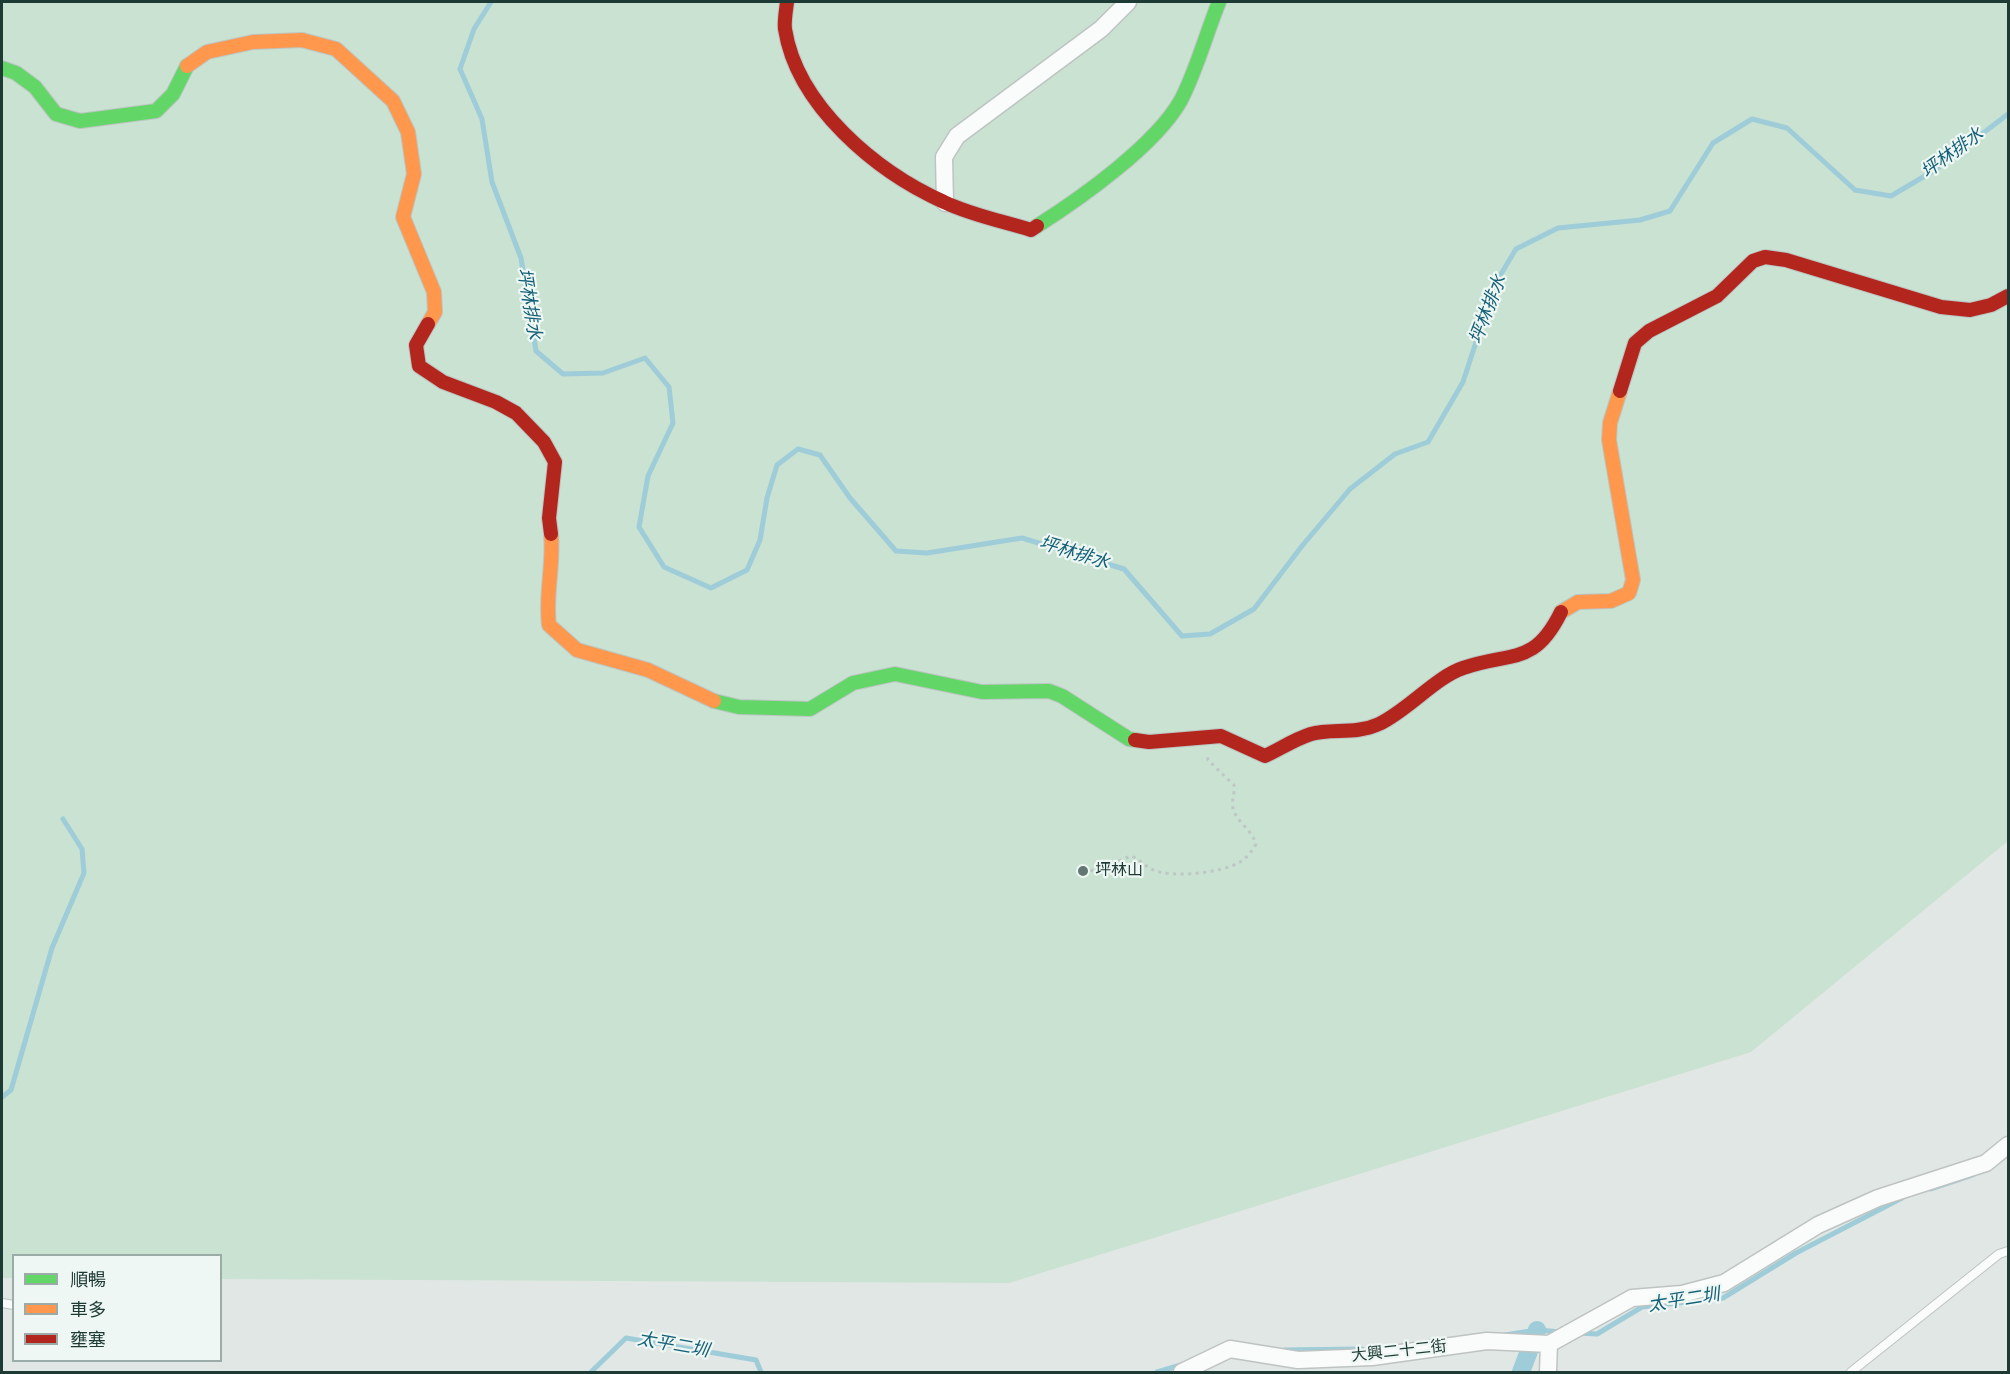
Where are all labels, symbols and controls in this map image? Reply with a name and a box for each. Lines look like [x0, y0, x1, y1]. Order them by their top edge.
water label: 坪林排水 [1918, 124, 1988, 184]
water label: 坪林排水 [512, 267, 544, 341]
water label: 坪林排水 [1466, 273, 1512, 347]
water label: 坪林排水 [1036, 533, 1112, 575]
place label: 坪林山 [1095, 861, 1143, 881]
marker: 坪林山 [1076, 864, 1090, 878]
legend [12, 1254, 222, 1362]
text: 順暢 [70, 1267, 106, 1293]
water label: 太平二圳 [1647, 1285, 1721, 1317]
text: 車多 [70, 1297, 106, 1323]
text: 壅塞 [70, 1327, 106, 1353]
water label: 太平二圳 [636, 1329, 710, 1363]
street label: 大興二十二街 [1350, 1337, 1448, 1367]

